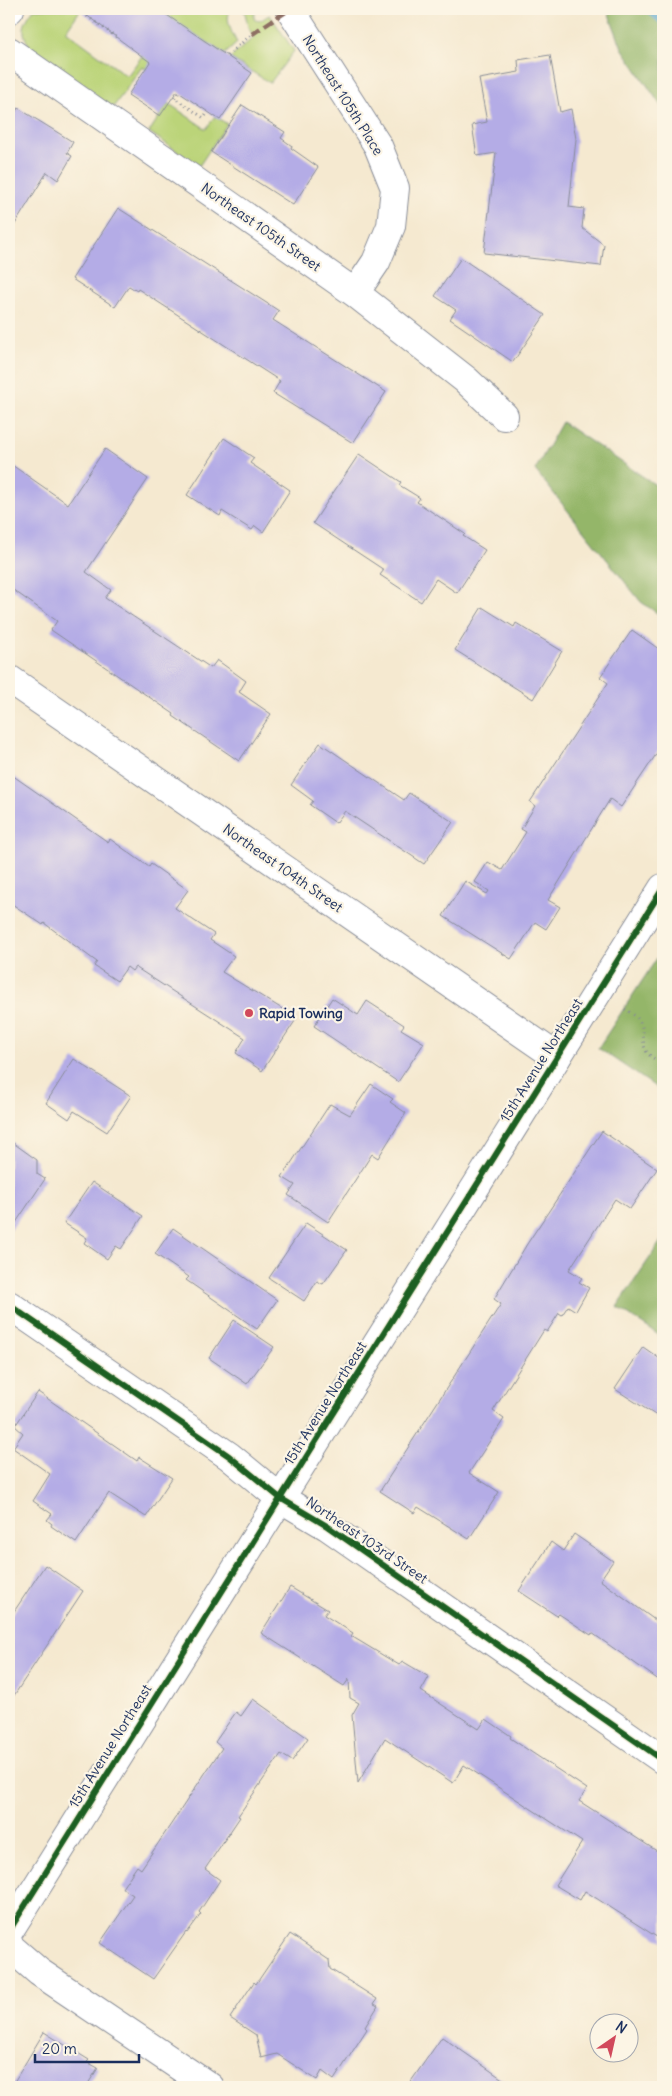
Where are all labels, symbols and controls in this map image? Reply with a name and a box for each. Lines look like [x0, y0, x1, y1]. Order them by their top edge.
street label: Northeast 105th Place [299, 31, 387, 159]
street label: Northeast 105th Street [198, 179, 325, 275]
street label: Northeast 104th Street [220, 820, 347, 916]
street label: 15th Avenue Northeast [496, 995, 587, 1125]
place label: Rapid Towing [259, 1004, 343, 1022]
marker: Rapid Towing [243, 1007, 255, 1019]
street label: 15th Avenue Northeast [280, 1338, 371, 1468]
street label: Northeast 103rd Street [303, 1493, 432, 1588]
street label: 15th Avenue Northeast [65, 1681, 156, 1811]
north arrow [590, 2014, 640, 2064]
text: N [612, 2017, 630, 2037]
scale bar [35, 2031, 139, 2063]
text: 20 m [42, 2039, 77, 2058]

